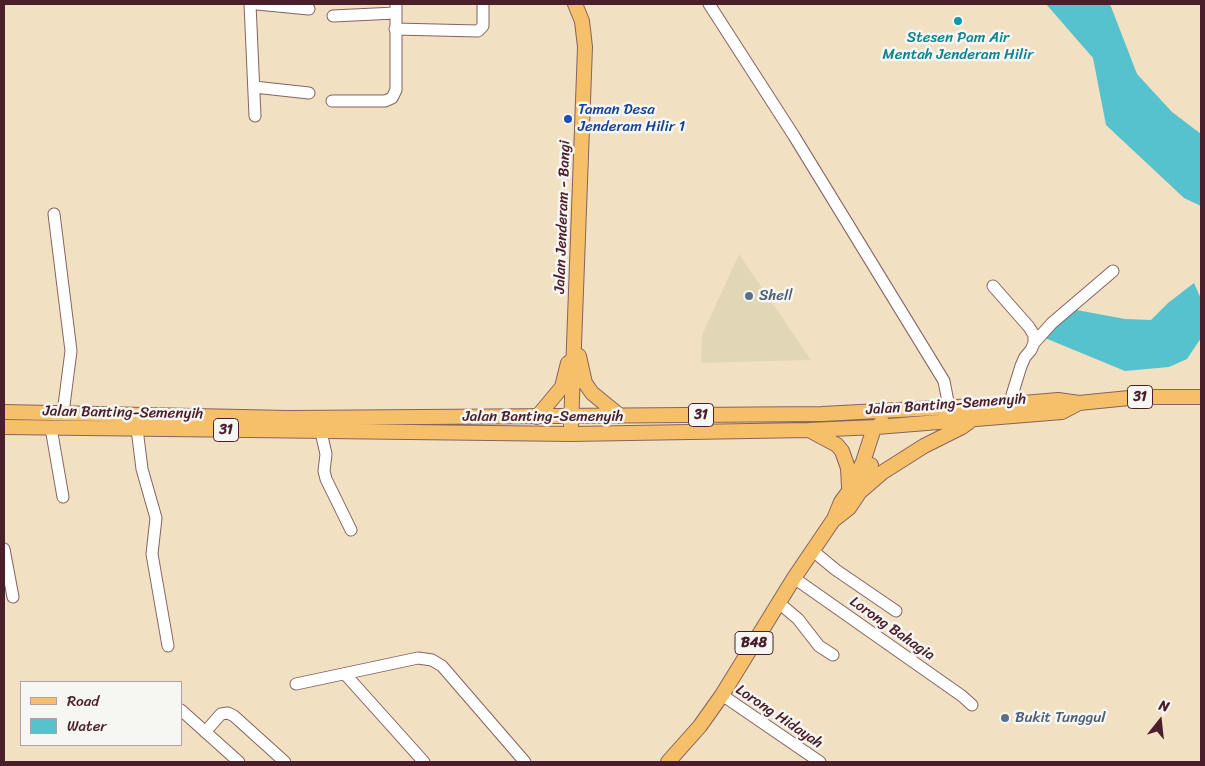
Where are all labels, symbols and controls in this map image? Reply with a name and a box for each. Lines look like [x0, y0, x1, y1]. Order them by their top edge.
marker: Stesen Pam Air Mentah Jenderam Hilir [952, 15, 964, 27]
place label: Stesen Pam Air Mentah Jenderam Hilir [883, 29, 1033, 64]
place label: Taman Desa Jenderam Hilir 1 [578, 101, 685, 136]
marker: Taman Desa Jenderam Hilir 1 [562, 113, 574, 125]
street label: Jalan Jenderam - Bangi [551, 140, 575, 294]
place label: Shell [759, 287, 793, 305]
marker: Shell [743, 290, 755, 302]
road number: 31 [1128, 386, 1152, 408]
street label: Jalan Banting-Semenyih [865, 390, 1027, 420]
street label: Jalan Banting-Semenyih [43, 403, 203, 423]
road number: 31 [688, 404, 714, 426]
street label: Jalan Banting-Semenyih [463, 408, 623, 426]
road number: 31 [214, 418, 238, 442]
street label: Lorong Bahagia [846, 593, 938, 665]
road number: B48 [735, 632, 773, 654]
legend [20, 681, 182, 746]
street label: Lorong Hidayah [732, 681, 826, 753]
text: Road [67, 688, 99, 714]
text: N [1156, 693, 1172, 719]
north arrow [1135, 696, 1185, 746]
place label: Bukit Tunggul [1015, 709, 1106, 727]
marker: Bukit Tunggul [999, 712, 1011, 724]
text: Water [67, 713, 107, 739]

